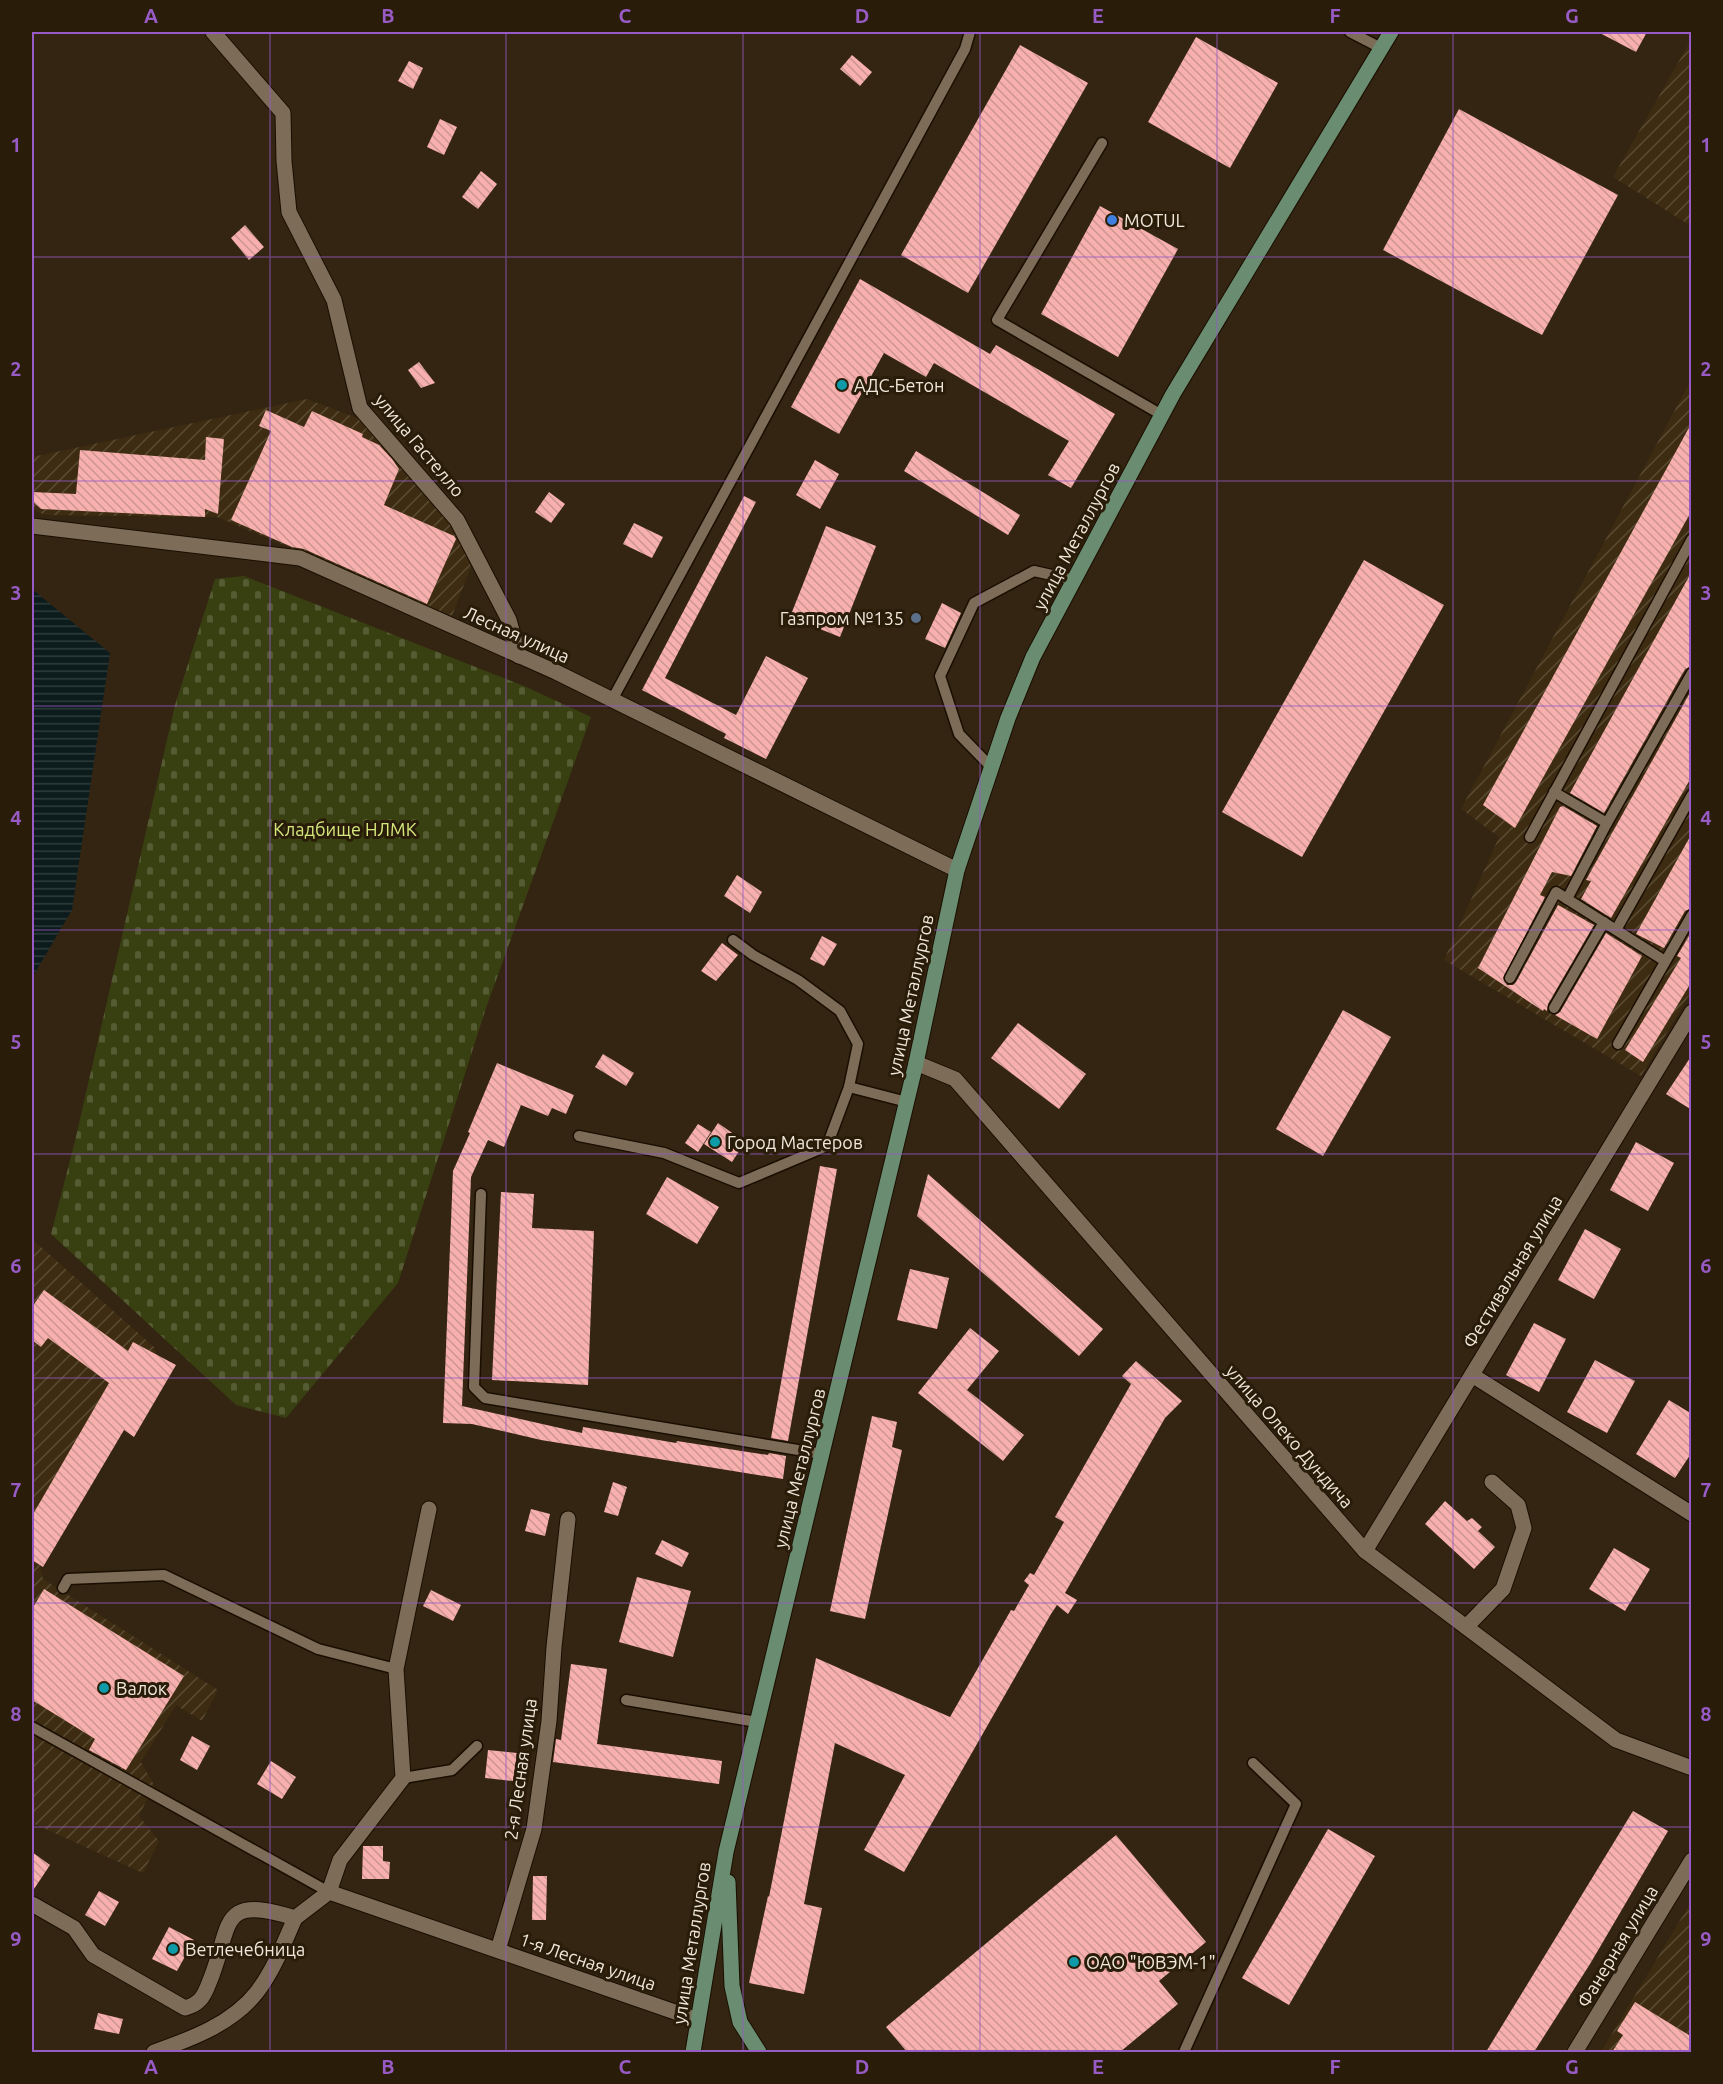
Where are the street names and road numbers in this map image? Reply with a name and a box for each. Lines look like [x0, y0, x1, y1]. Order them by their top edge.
street label: улица Гастелло [371, 389, 469, 501]
street label: улица Металлургов [1029, 459, 1123, 613]
street label: Лесная улица [461, 602, 573, 666]
street label: улица Металлургов [883, 913, 937, 1077]
street label: Фестивальная улица [1458, 1191, 1566, 1351]
street label: улица Олеко Дундича [1222, 1360, 1358, 1512]
street label: улица Металлургов [769, 1386, 829, 1550]
street label: 2-я Лесная улица [500, 1697, 540, 1841]
street label: улица Металлургов [668, 1860, 714, 2026]
street label: Фанерная улица [1573, 1882, 1661, 2010]
street label: 1-я Лесная улица [517, 1928, 659, 1994]

